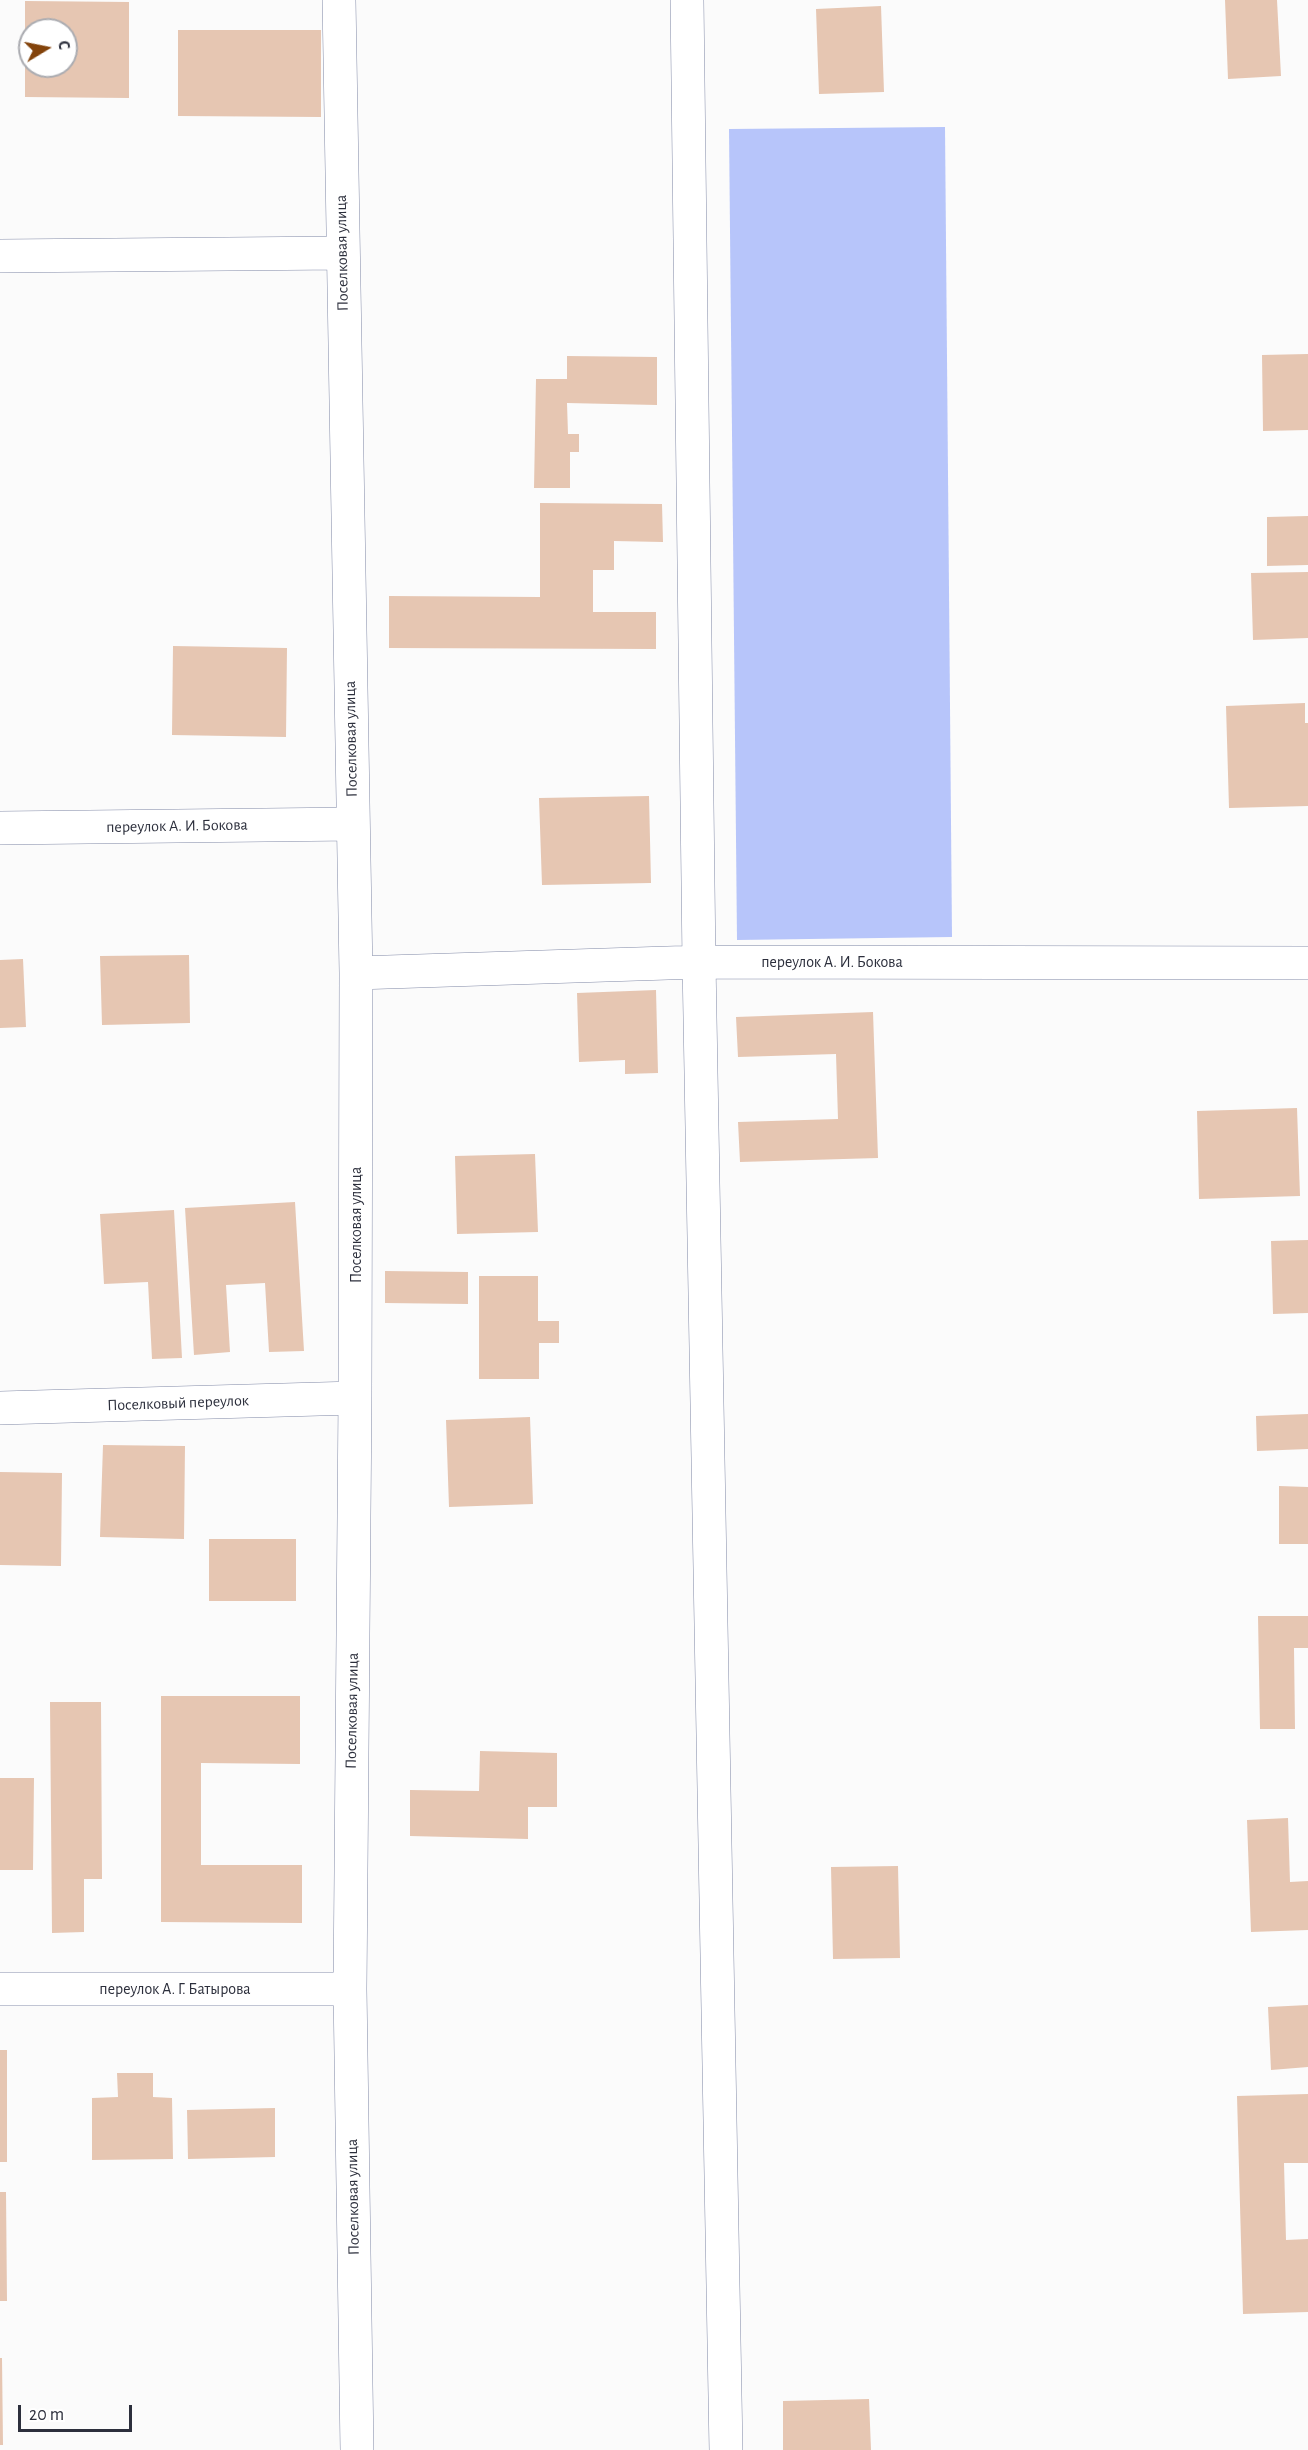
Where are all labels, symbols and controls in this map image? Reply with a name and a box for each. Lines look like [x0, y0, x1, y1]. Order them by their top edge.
north arrow [18, 18, 78, 78]
text: С [55, 39, 72, 51]
street label: Поселковая улица [331, 195, 353, 311]
street label: Поселковая улица [340, 681, 362, 797]
street label: переулок А. И. Бокова [106, 815, 248, 837]
street label: переулок А. И. Бокова [761, 952, 903, 972]
street label: Поселковая улица [346, 1167, 366, 1283]
street label: Поселковый переулок [107, 1391, 249, 1415]
street label: Поселковая улица [341, 1653, 363, 1769]
street label: переулок А. Г. Батырова [99, 1979, 251, 1999]
street label: Поселковая улица [342, 2139, 364, 2255]
scale bar [21, 2393, 135, 2431]
text: 20 m [29, 2406, 64, 2424]

